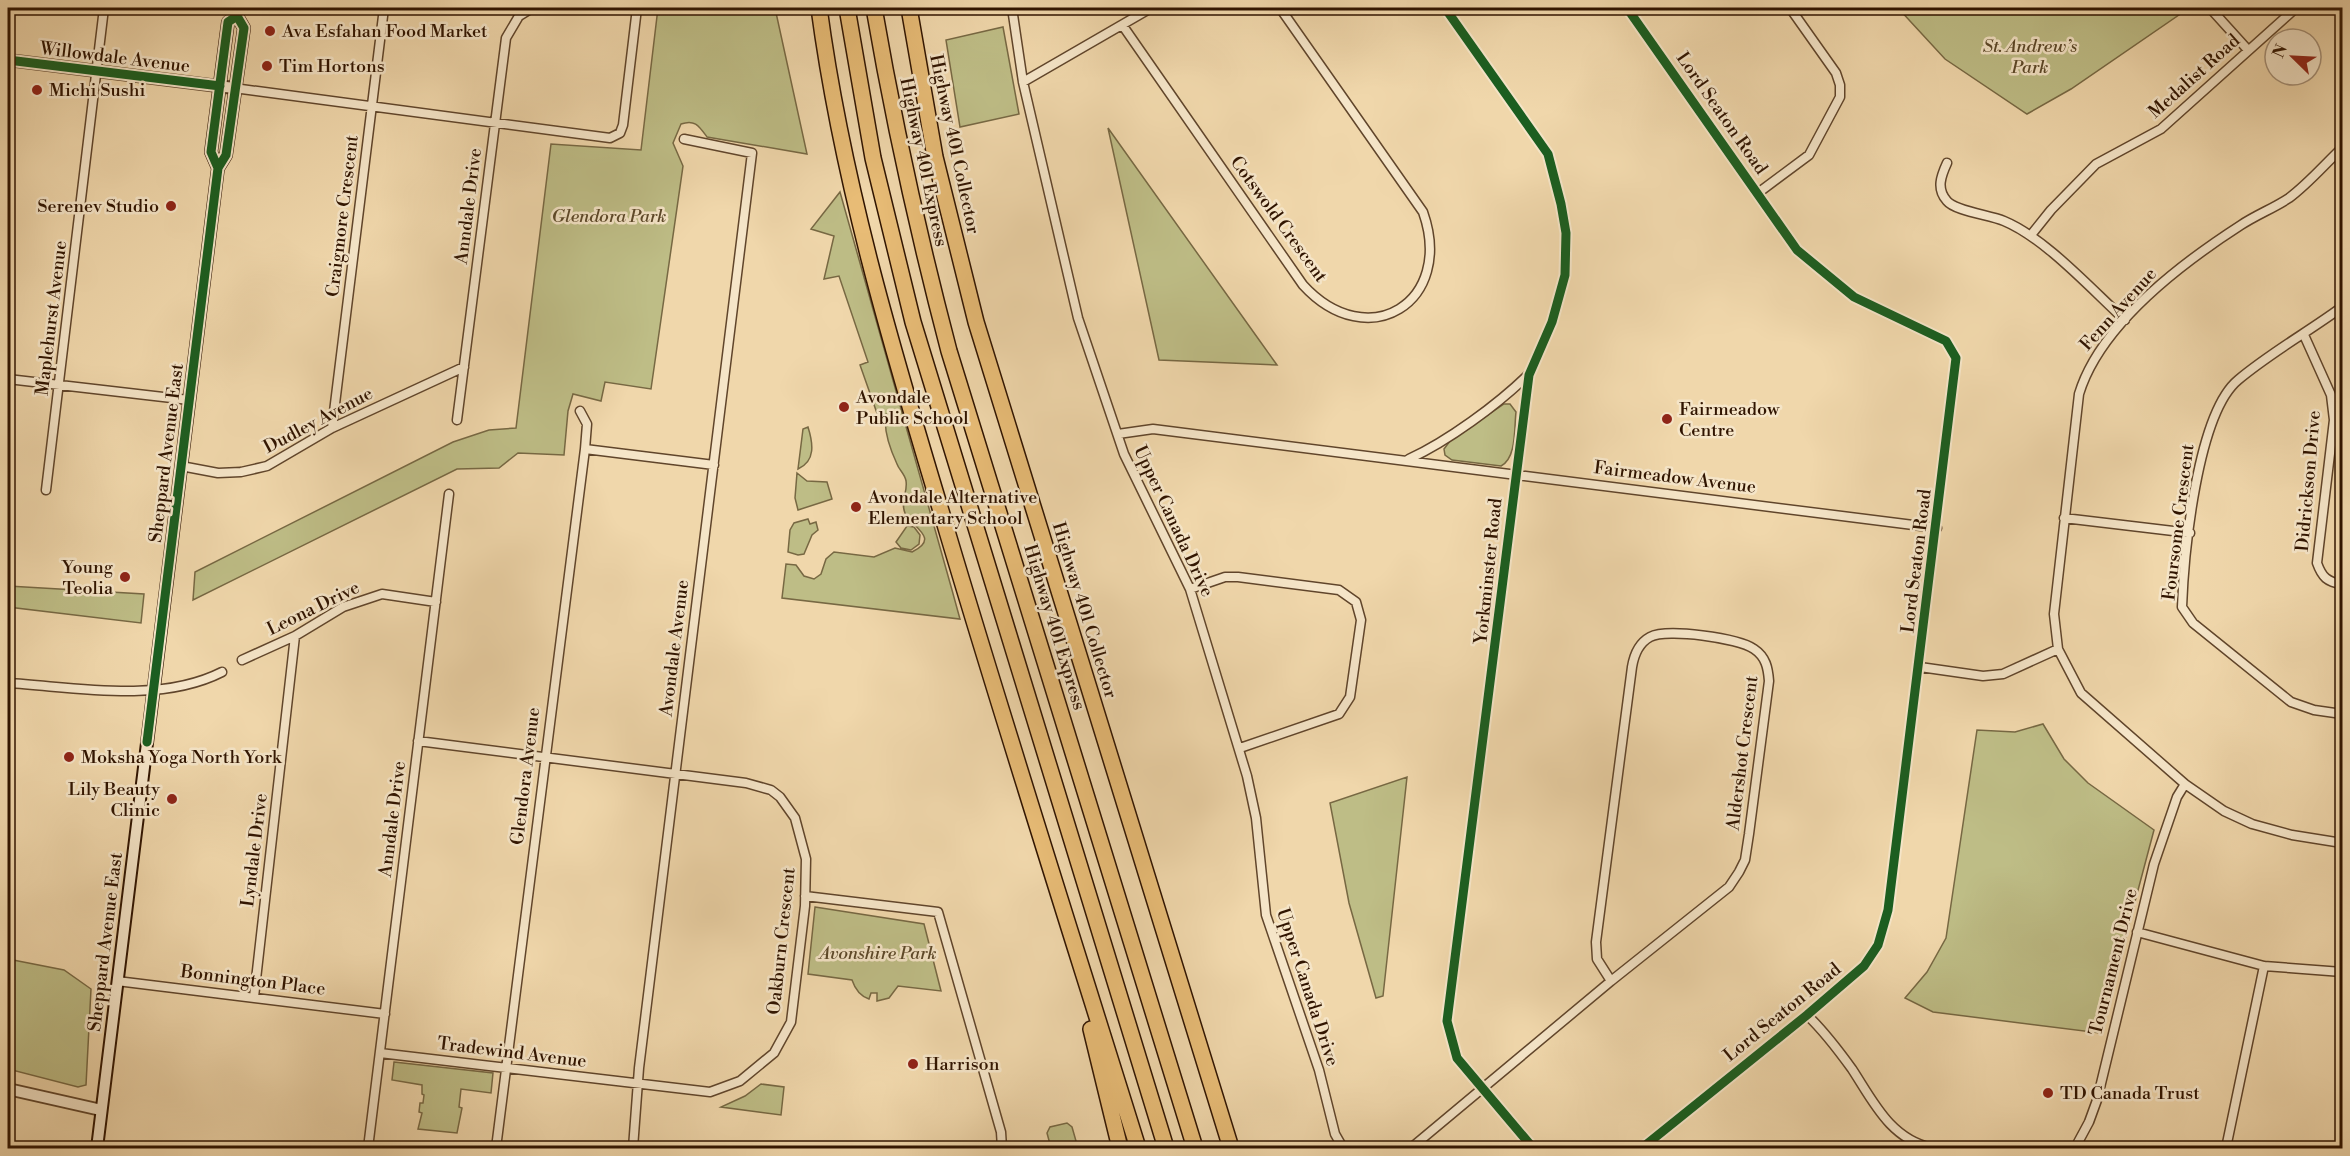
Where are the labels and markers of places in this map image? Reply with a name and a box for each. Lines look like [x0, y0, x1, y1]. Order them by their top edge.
place label: Ava Esfahan Food Market [281, 20, 488, 43]
marker: Ava Esfahan Food Market [263, 24, 277, 38]
place label: Tim Hortons [279, 55, 385, 78]
marker: Tim Hortons [260, 59, 274, 73]
place label: Michi Sushi [49, 79, 145, 102]
marker: Michi Sushi [30, 83, 44, 97]
place label: Serenev Studio [37, 195, 159, 218]
marker: Serenev Studio [164, 199, 178, 213]
place label: Avondale Public School [855, 386, 969, 430]
place label: Fairmeadow Centre [1679, 398, 1780, 442]
marker: Avondale Public School [837, 400, 851, 414]
marker: Fairmeadow Centre [1660, 412, 1674, 426]
place label: Avondale Alternative Elementary School [867, 486, 1037, 530]
marker: Avondale Alternative Elementary School [849, 500, 863, 514]
place label: Young Teolia [61, 556, 114, 600]
marker: Young Teolia [118, 570, 132, 584]
place label: Moksha Yoga North York [81, 746, 283, 769]
marker: Moksha Yoga North York [62, 750, 76, 764]
place label: Lily Beauty Clinic [68, 778, 160, 822]
marker: Lily Beauty Clinic [165, 792, 179, 806]
place label: Harrison [925, 1053, 1000, 1076]
marker: Harrison [906, 1057, 920, 1071]
place label: TD Canada Trust [2060, 1082, 2200, 1105]
marker: TD Canada Trust [2041, 1086, 2055, 1100]

